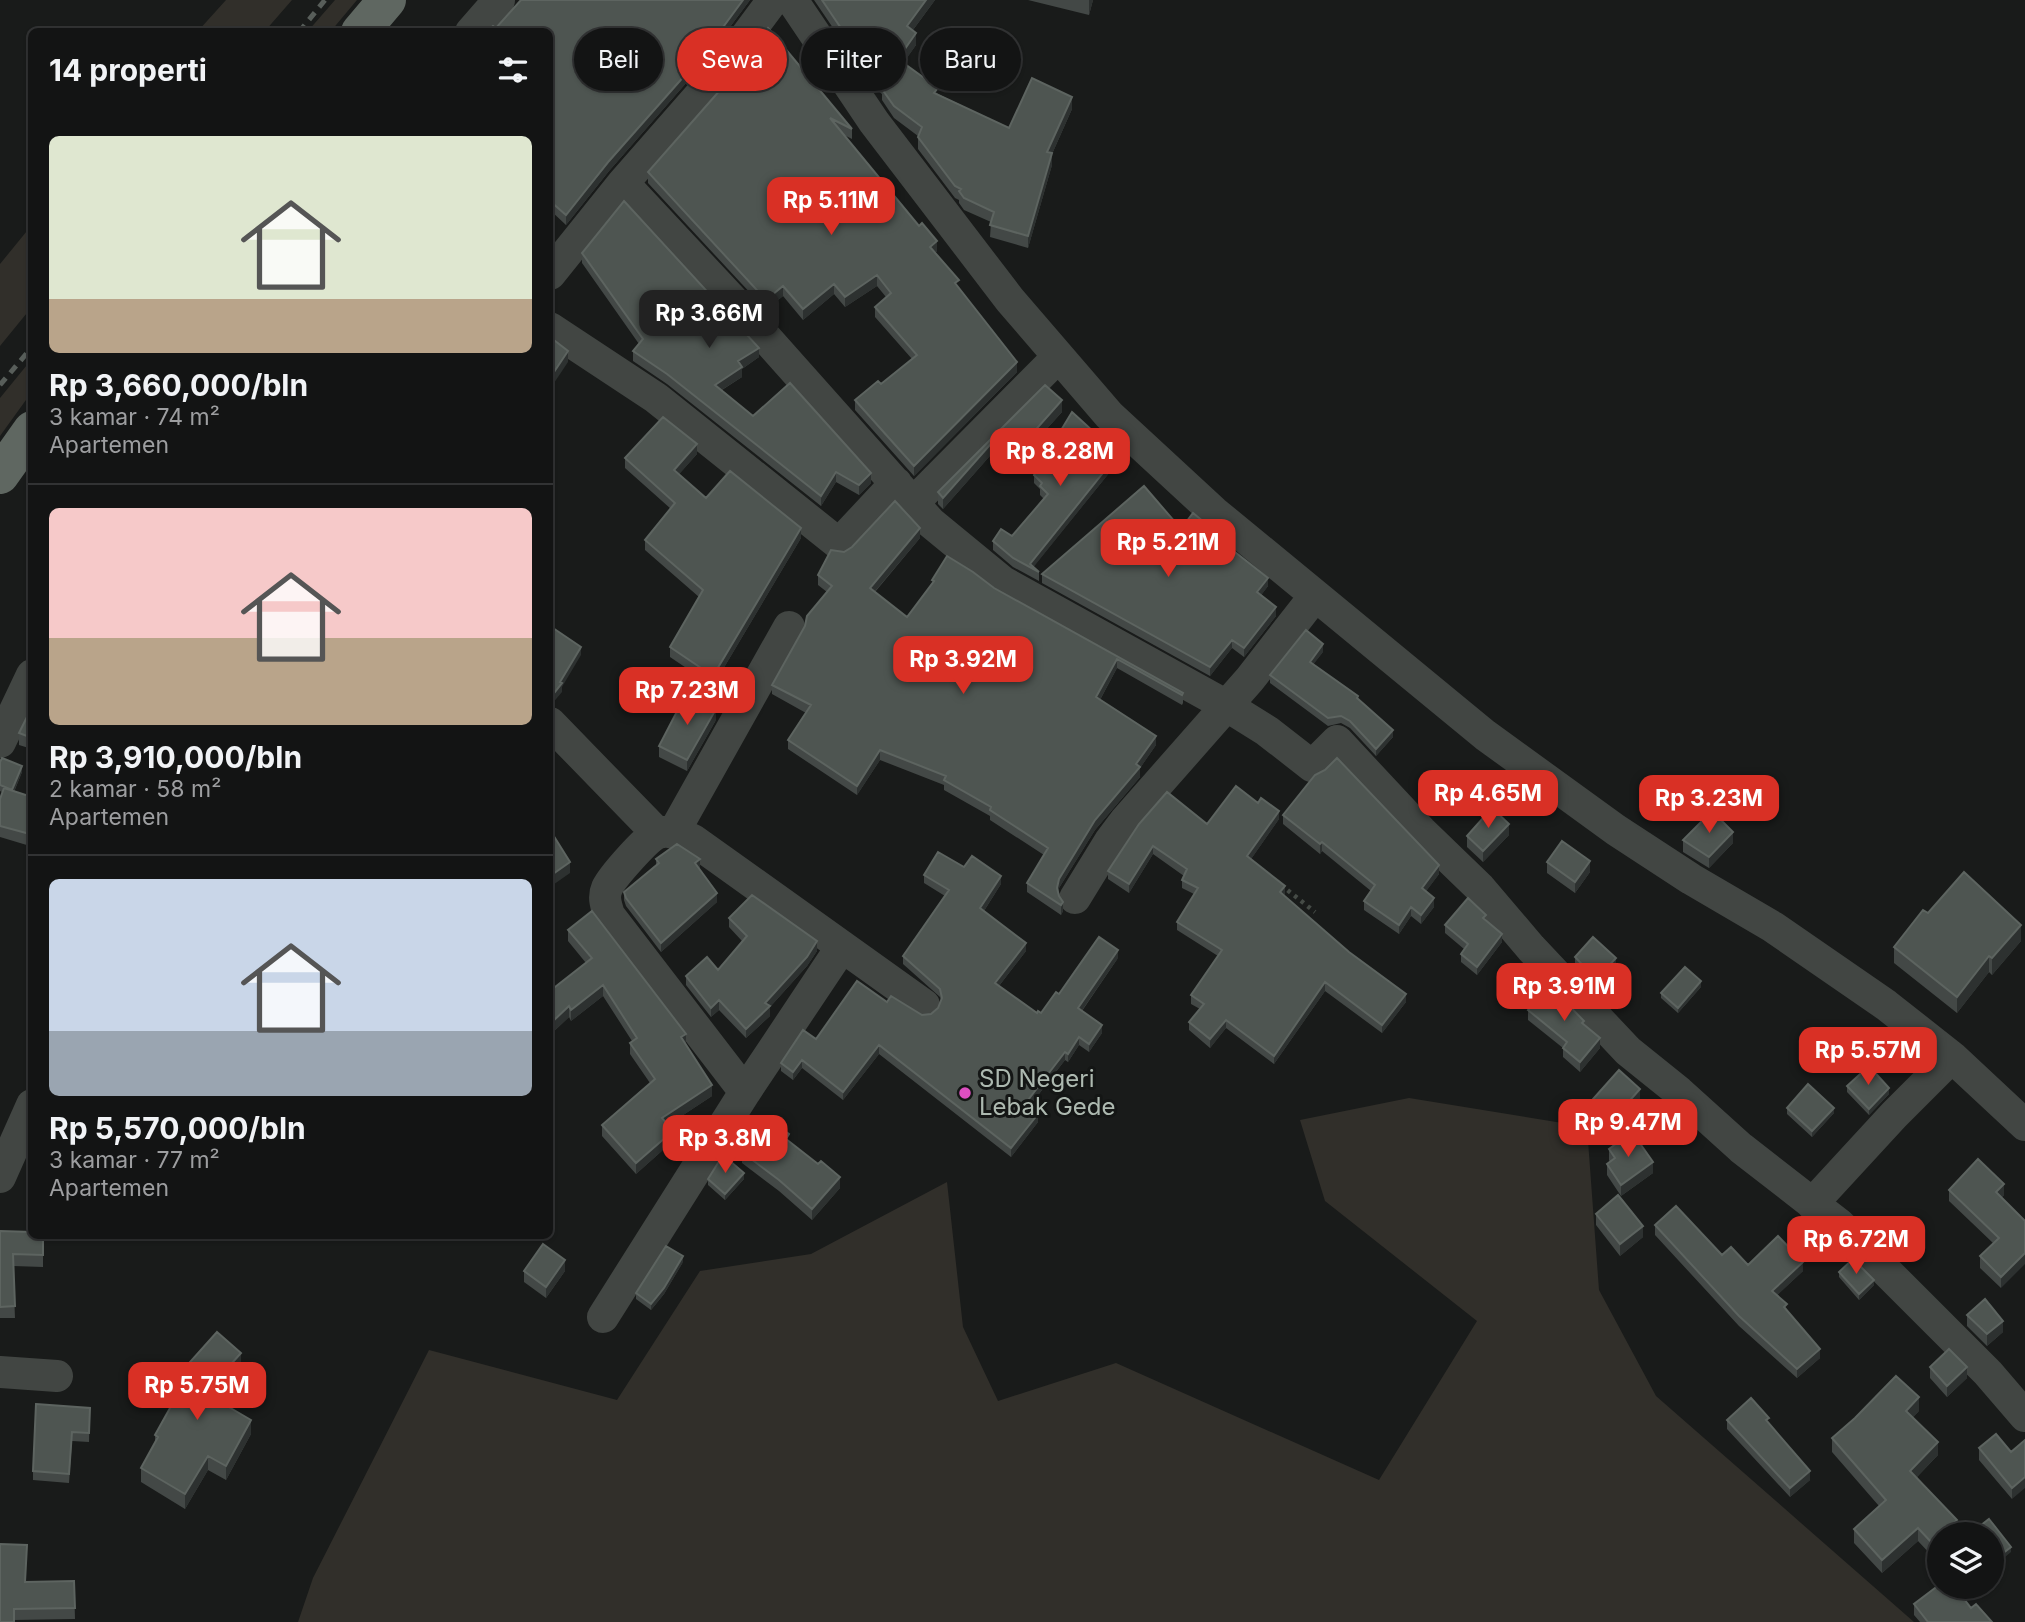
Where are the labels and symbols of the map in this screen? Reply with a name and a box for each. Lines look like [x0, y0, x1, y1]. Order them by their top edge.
pin: Rp 5.11M [759, 177, 903, 237]
pin: Rp 3.66M [637, 290, 781, 350]
pin: Rp 8.28M [988, 428, 1132, 488]
pin: Rp 5.21M [1096, 520, 1240, 579]
pin: Rp 3.92M [891, 636, 1035, 696]
pin: Rp 7.23M [615, 668, 759, 727]
pin: Rp 4.65M [1416, 770, 1560, 830]
pin: Rp 3.23M [1637, 776, 1781, 835]
pin: Rp 3.91M [1492, 964, 1636, 1023]
pin: Rp 5.57M [1796, 1028, 1940, 1087]
place label: SD Negeri Lebak Gede [979, 1064, 1115, 1121]
marker: SD Negeri Lebak Gede [957, 1085, 973, 1101]
pin: Rp 9.47M [1556, 1100, 1700, 1159]
pin: Rp 3.8M [660, 1116, 790, 1175]
pin: Rp 6.72M [1784, 1216, 1928, 1276]
pin: Rp 5.75M [125, 1362, 269, 1422]

